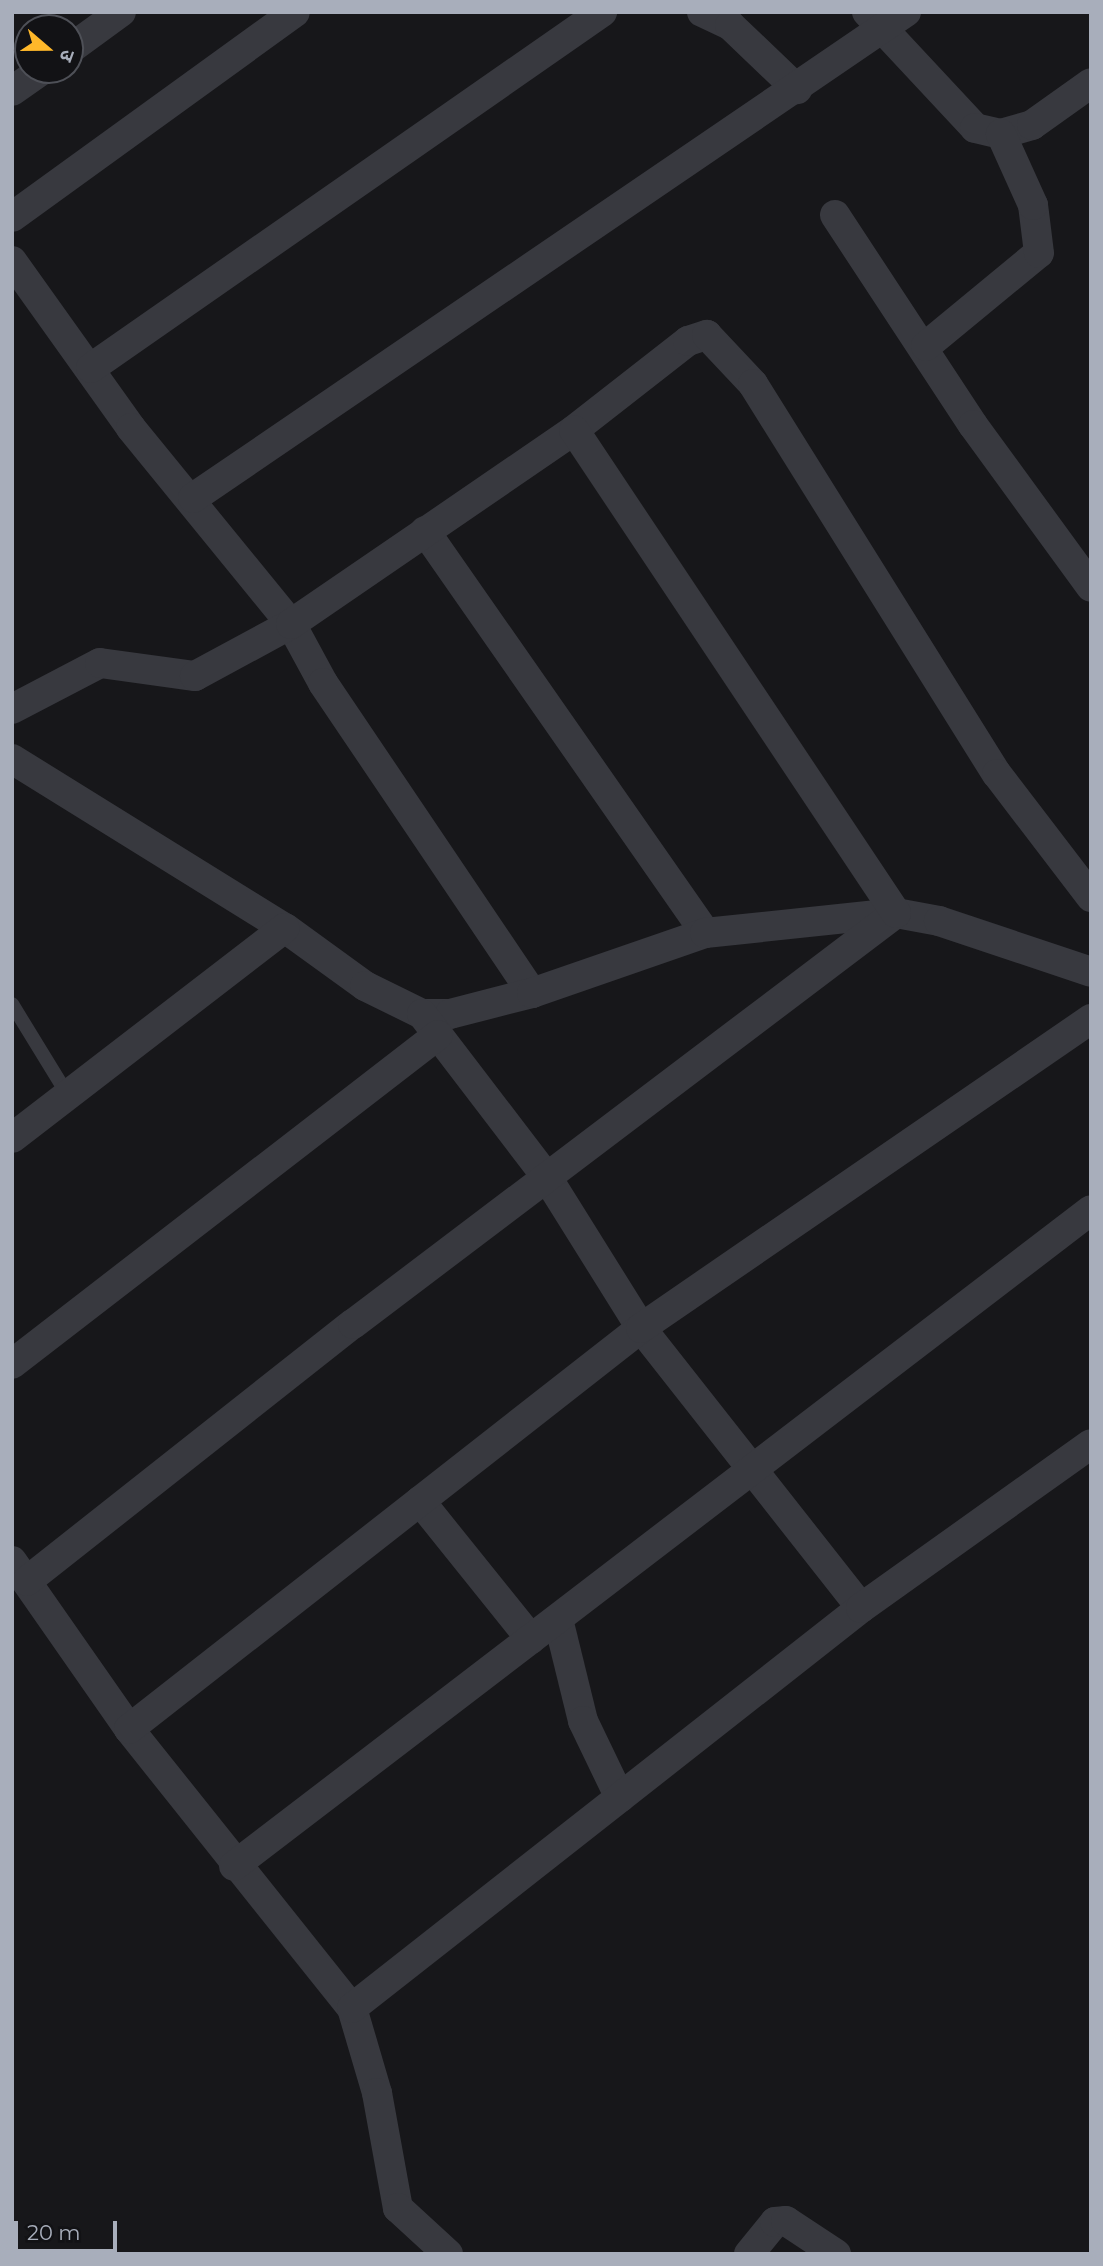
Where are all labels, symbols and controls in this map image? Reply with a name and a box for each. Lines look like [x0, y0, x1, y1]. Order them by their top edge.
north arrow [14, 14, 84, 84]
text: उ [55, 47, 80, 65]
scale bar [18, 2206, 121, 2250]
text: 20 m [27, 2220, 81, 2245]

